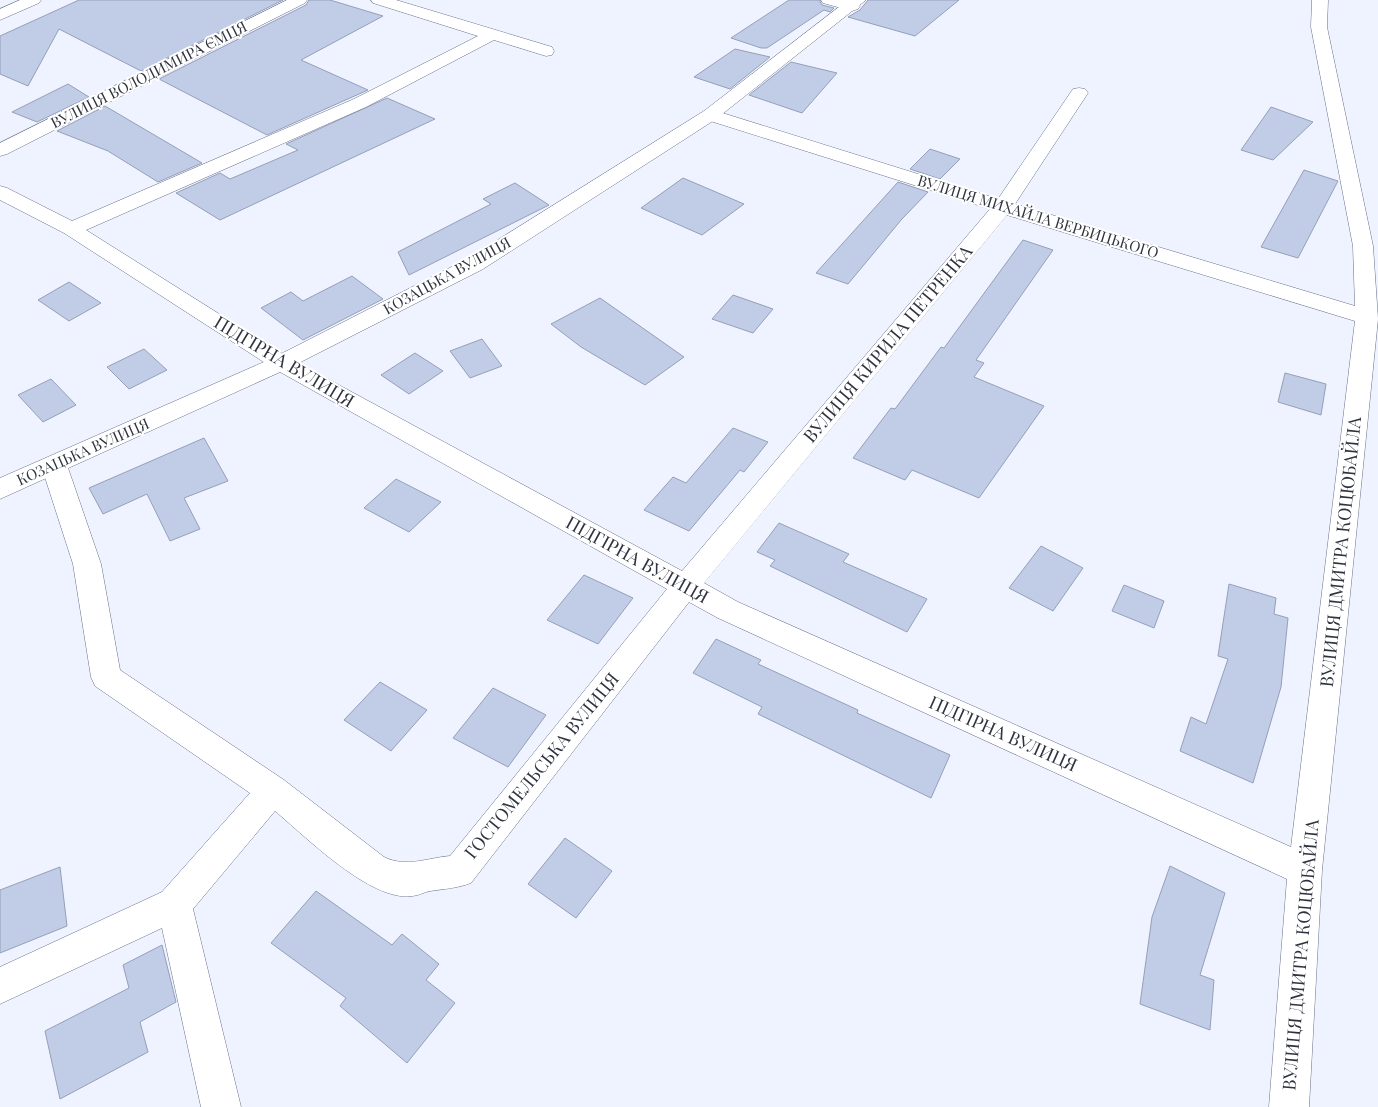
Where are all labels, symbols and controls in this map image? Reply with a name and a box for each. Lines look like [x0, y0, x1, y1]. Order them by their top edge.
street label: ВУЛИЦЯ ВОЛОДИМИРА ЄМЦЯ [47, 16, 250, 132]
street label: ВУЛИЦЯ МИХАЙЛА ВЕРБИЦЬКОГО [915, 170, 1161, 262]
street label: КОЗАЦЬКА ВУЛИЦЯ [379, 232, 514, 319]
street label: ВУЛИЦЯ КИРИЛА ПЕТРЕНКА [797, 239, 978, 447]
street label: ПІДГІРНА ВУЛИЦЯ [210, 310, 359, 413]
street label: КОЗАЦЬКА ВУЛИЦЯ [13, 413, 152, 489]
street label: ВУЛИЦЯ ДМИТРА КОЦЮБАЙЛА [1314, 415, 1366, 688]
street label: ПІДГІРНА ВУЛИЦЯ [562, 510, 713, 608]
street label: ГОСТОМЕЛЬСЬКА ВУЛИЦЯ [459, 667, 624, 863]
street label: ПІДГІРНА ВУЛИЦЯ [926, 690, 1081, 777]
street label: ВУЛИЦЯ ДМИТРА КОЦЮБАЙЛА [1276, 818, 1324, 1091]

